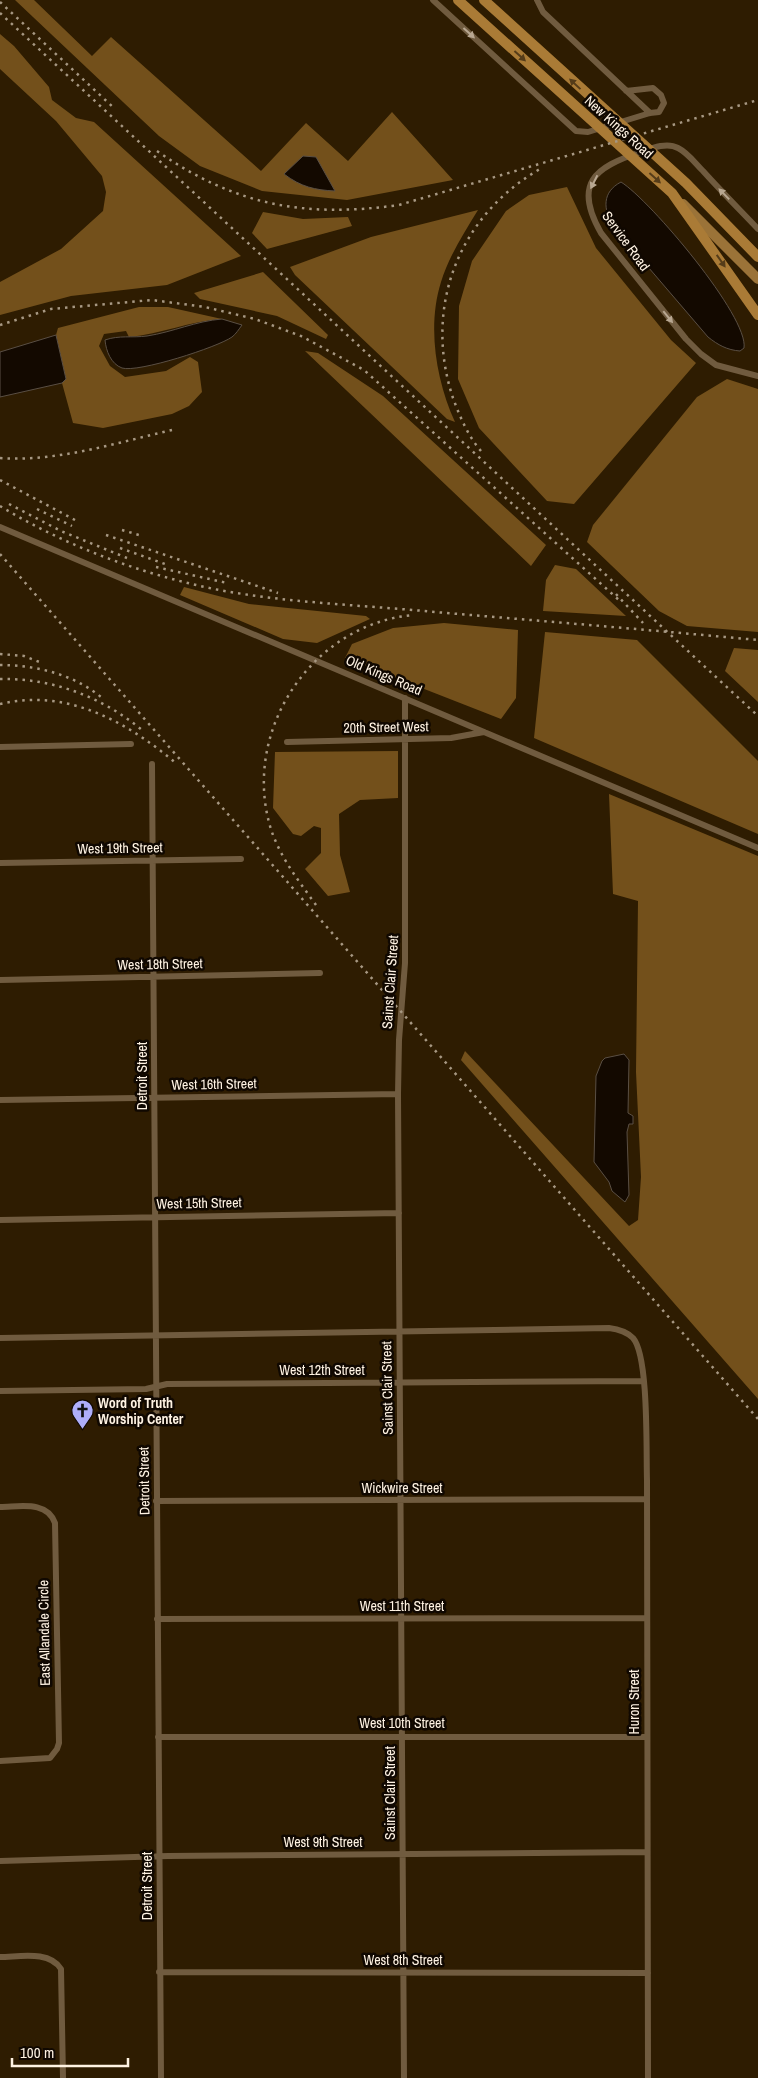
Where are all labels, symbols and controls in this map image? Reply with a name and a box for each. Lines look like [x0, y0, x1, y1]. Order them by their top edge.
one-way arrow [463, 27, 475, 39]
one-way arrow [514, 50, 526, 62]
one-way arrow [569, 78, 581, 90]
street label: New Kings Road [581, 91, 657, 163]
one-way arrow [648, 172, 660, 184]
one-way arrow [590, 174, 598, 189]
one-way arrow [718, 188, 730, 200]
street label: Service Road [598, 208, 654, 274]
one-way arrow [716, 254, 726, 268]
one-way arrow [662, 310, 673, 323]
street label: Old Kings Road [343, 651, 425, 699]
street label: 20th Street West [343, 717, 429, 737]
street label: West 19th Street [77, 838, 163, 858]
street label: Sainst Clair Street [378, 935, 402, 1029]
street label: West 18th Street [117, 954, 203, 974]
street label: Detroit Street [133, 1042, 151, 1110]
street label: West 16th Street [171, 1074, 257, 1094]
street label: West 15th Street [156, 1193, 242, 1213]
street label: Sainst Clair Street [377, 1341, 397, 1435]
street label: West 12th Street [279, 1361, 365, 1379]
place label: Word of Truth Worship Center [98, 1394, 184, 1428]
church icon: Word of Truth Worship Center [70, 1399, 94, 1430]
street label: Detroit Street [134, 1447, 154, 1515]
street label: Wickwire Street [361, 1479, 443, 1497]
street label: East Allandale Circle [34, 1580, 54, 1686]
street label: West 11th Street [360, 1597, 444, 1615]
street label: Huron Street [625, 1669, 643, 1735]
street label: West 10th Street [359, 1714, 445, 1732]
street label: Sainst Clair Street [381, 1746, 399, 1840]
street label: West 9th Street [284, 1833, 362, 1851]
street label: Detroit Street [138, 1852, 156, 1920]
street label: West 8th Street [364, 1951, 442, 1969]
scale bar [12, 2036, 129, 2068]
text: 100 m [20, 2042, 54, 2063]

